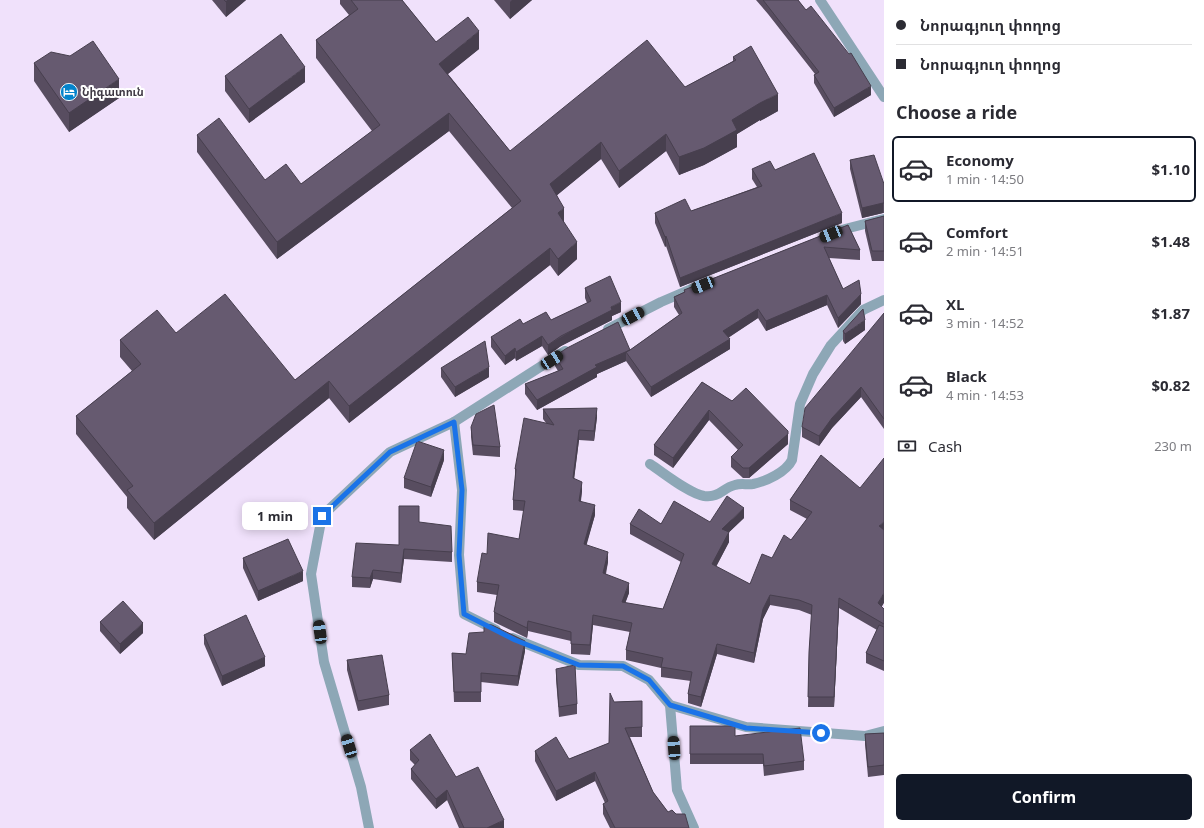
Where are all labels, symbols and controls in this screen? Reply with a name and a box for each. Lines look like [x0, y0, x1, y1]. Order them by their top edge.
text: Նորագյուղ փողոց [920, 15, 1061, 35]
text: Նորագյուղ փողոց [920, 54, 1061, 74]
hotel icon: Նիգատուն [59, 82, 79, 102]
place label: Նիգատուն [82, 84, 144, 99]
text: Choose a ride [896, 100, 1017, 124]
text: Economy [946, 150, 1014, 170]
icon: car [898, 151, 934, 187]
text: $1.10 [1151, 159, 1190, 179]
text: 1 min · 14:50 [946, 170, 1024, 188]
text: Comfort [946, 222, 1008, 242]
icon: car [898, 223, 934, 259]
car [818, 224, 844, 244]
text: $1.48 [1151, 231, 1190, 251]
text: 2 min · 14:51 [946, 242, 1024, 260]
car [690, 275, 716, 295]
text: XL [946, 294, 964, 314]
icon: car [898, 295, 934, 331]
text: $1.87 [1151, 303, 1190, 323]
car [620, 305, 646, 327]
text: 3 min · 14:52 [946, 314, 1024, 332]
car [539, 348, 565, 372]
text: Black [946, 366, 987, 386]
icon: car [898, 367, 934, 403]
text: $0.82 [1151, 375, 1190, 395]
text: 4 min · 14:53 [946, 386, 1024, 404]
icon: cash [896, 435, 918, 457]
text: Cash [928, 436, 962, 456]
text: 230 m [1154, 437, 1192, 455]
callout: 1 min [242, 502, 308, 530]
text: 1 min [257, 507, 293, 525]
route end [313, 507, 331, 525]
car [312, 619, 328, 645]
route start [812, 724, 830, 742]
car [340, 733, 358, 759]
car [667, 736, 681, 760]
button: Confirm [896, 774, 1192, 820]

